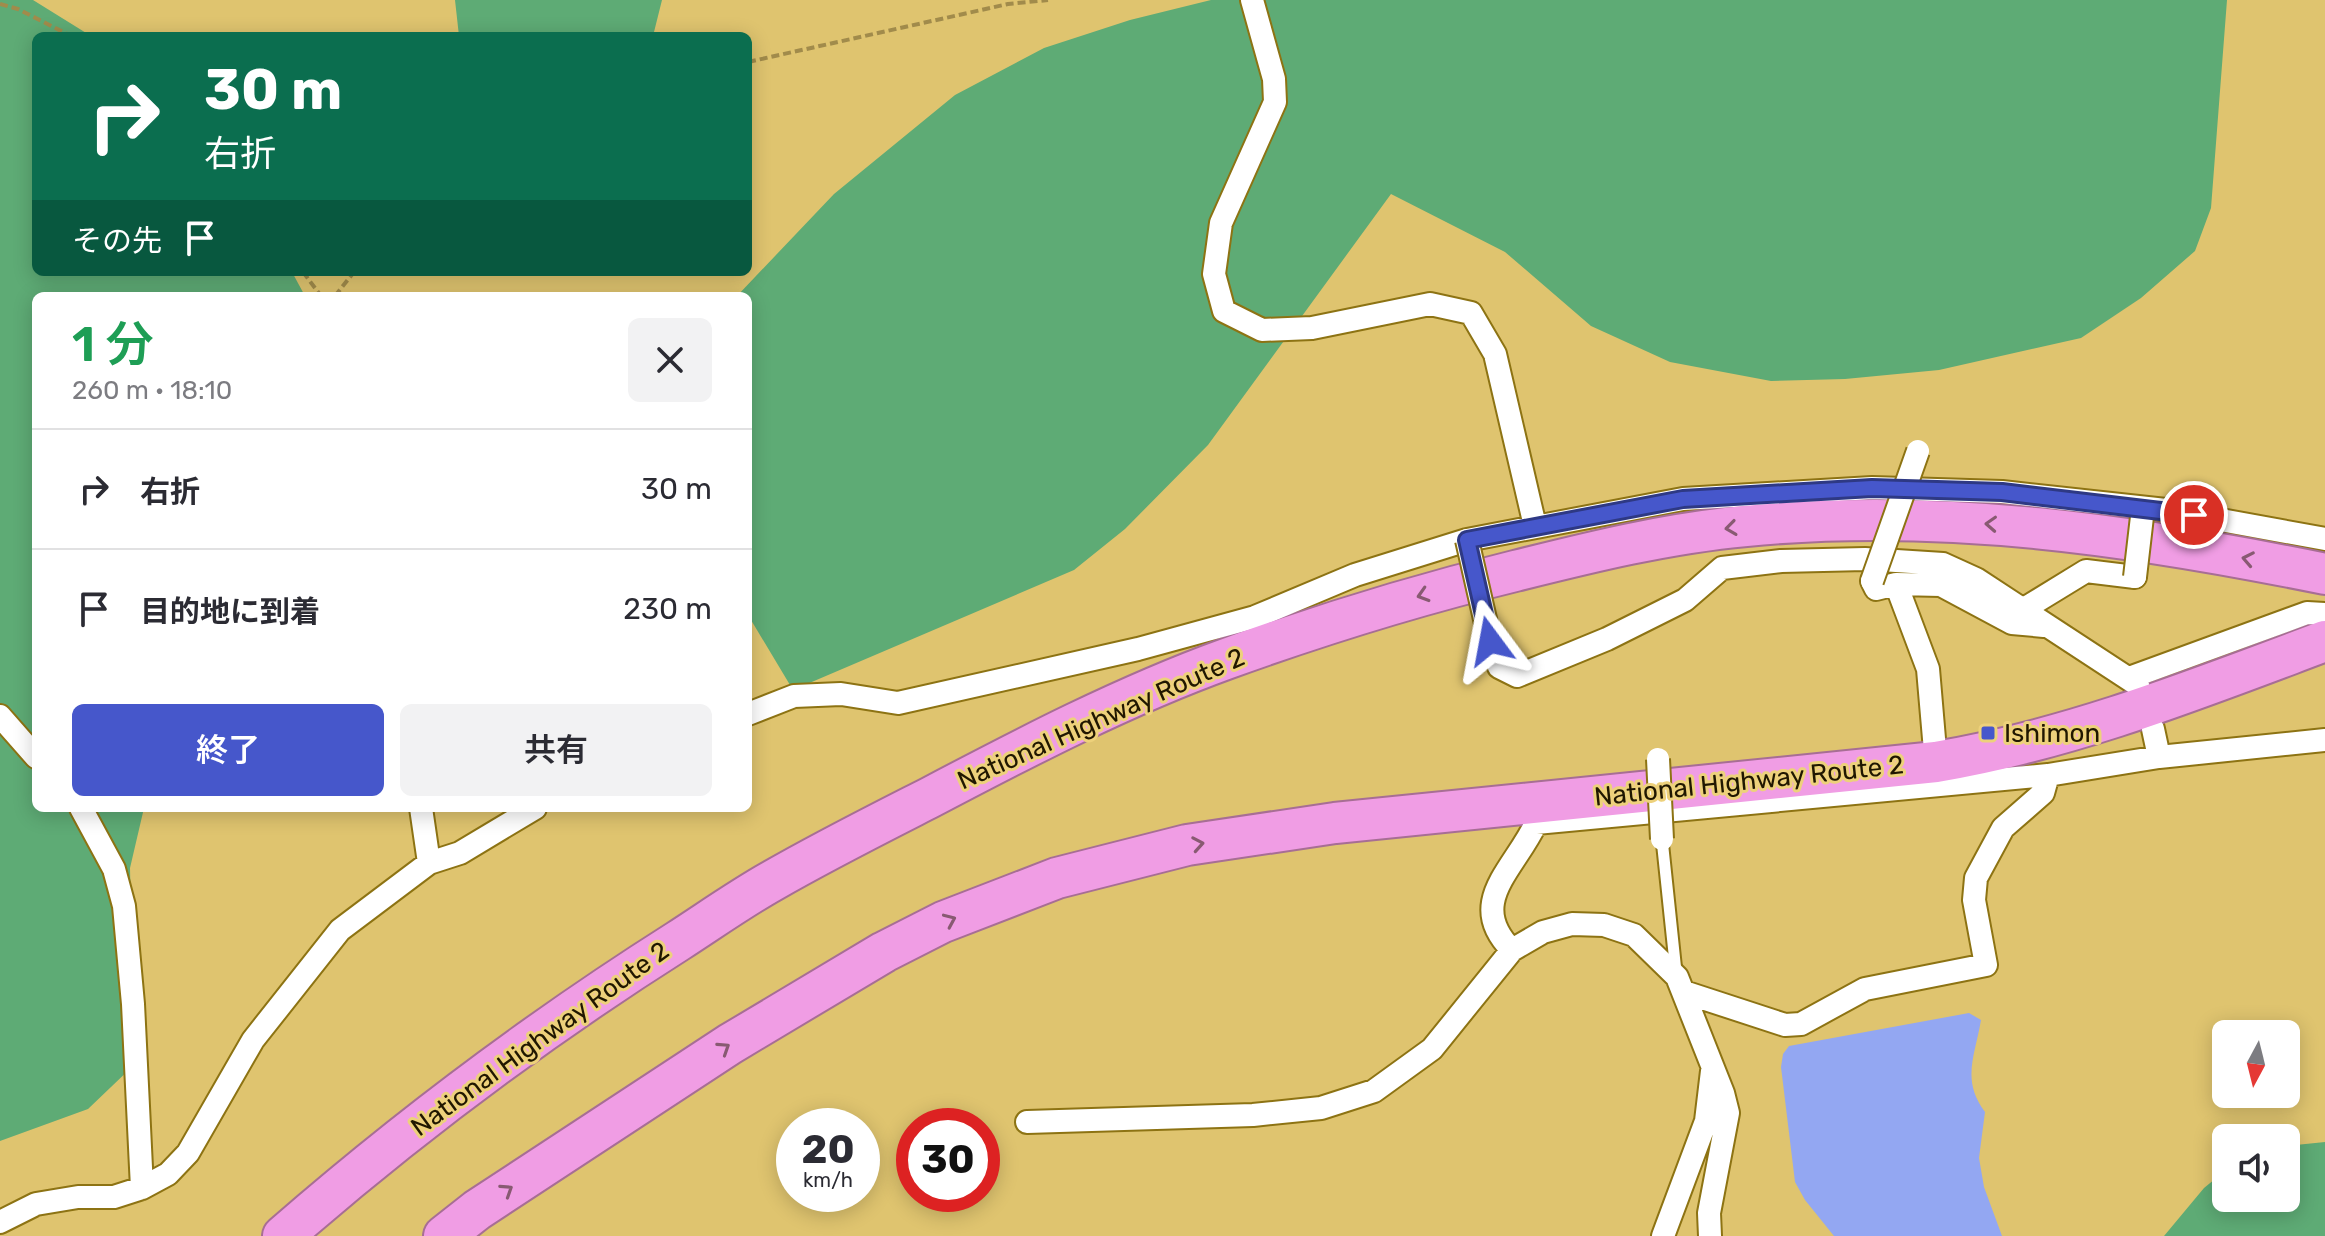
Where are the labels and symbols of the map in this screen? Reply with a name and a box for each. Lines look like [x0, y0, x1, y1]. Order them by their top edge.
pin [2160, 481, 2228, 549]
one-way arrow [1984, 515, 1997, 532]
one-way arrow [1725, 519, 1738, 536]
one-way arrow [2242, 552, 2255, 569]
one-way arrow [1417, 586, 1430, 602]
position arrow [1448, 599, 1532, 683]
street label: National Highway Route 2 [953, 642, 1249, 796]
place label: Ishimon [2004, 718, 2100, 749]
marker: Ishimon [1979, 724, 1997, 742]
street label: National Highway Route 2 [1593, 749, 1905, 813]
one-way arrow [1191, 836, 1205, 853]
one-way arrow [942, 913, 956, 929]
street label: National Highway Route 2 [405, 935, 675, 1143]
north arrow [2212, 1020, 2300, 1108]
one-way arrow [715, 1042, 730, 1057]
speed limit sign: 30 [896, 1108, 1000, 1212]
one-way arrow [498, 1185, 512, 1200]

